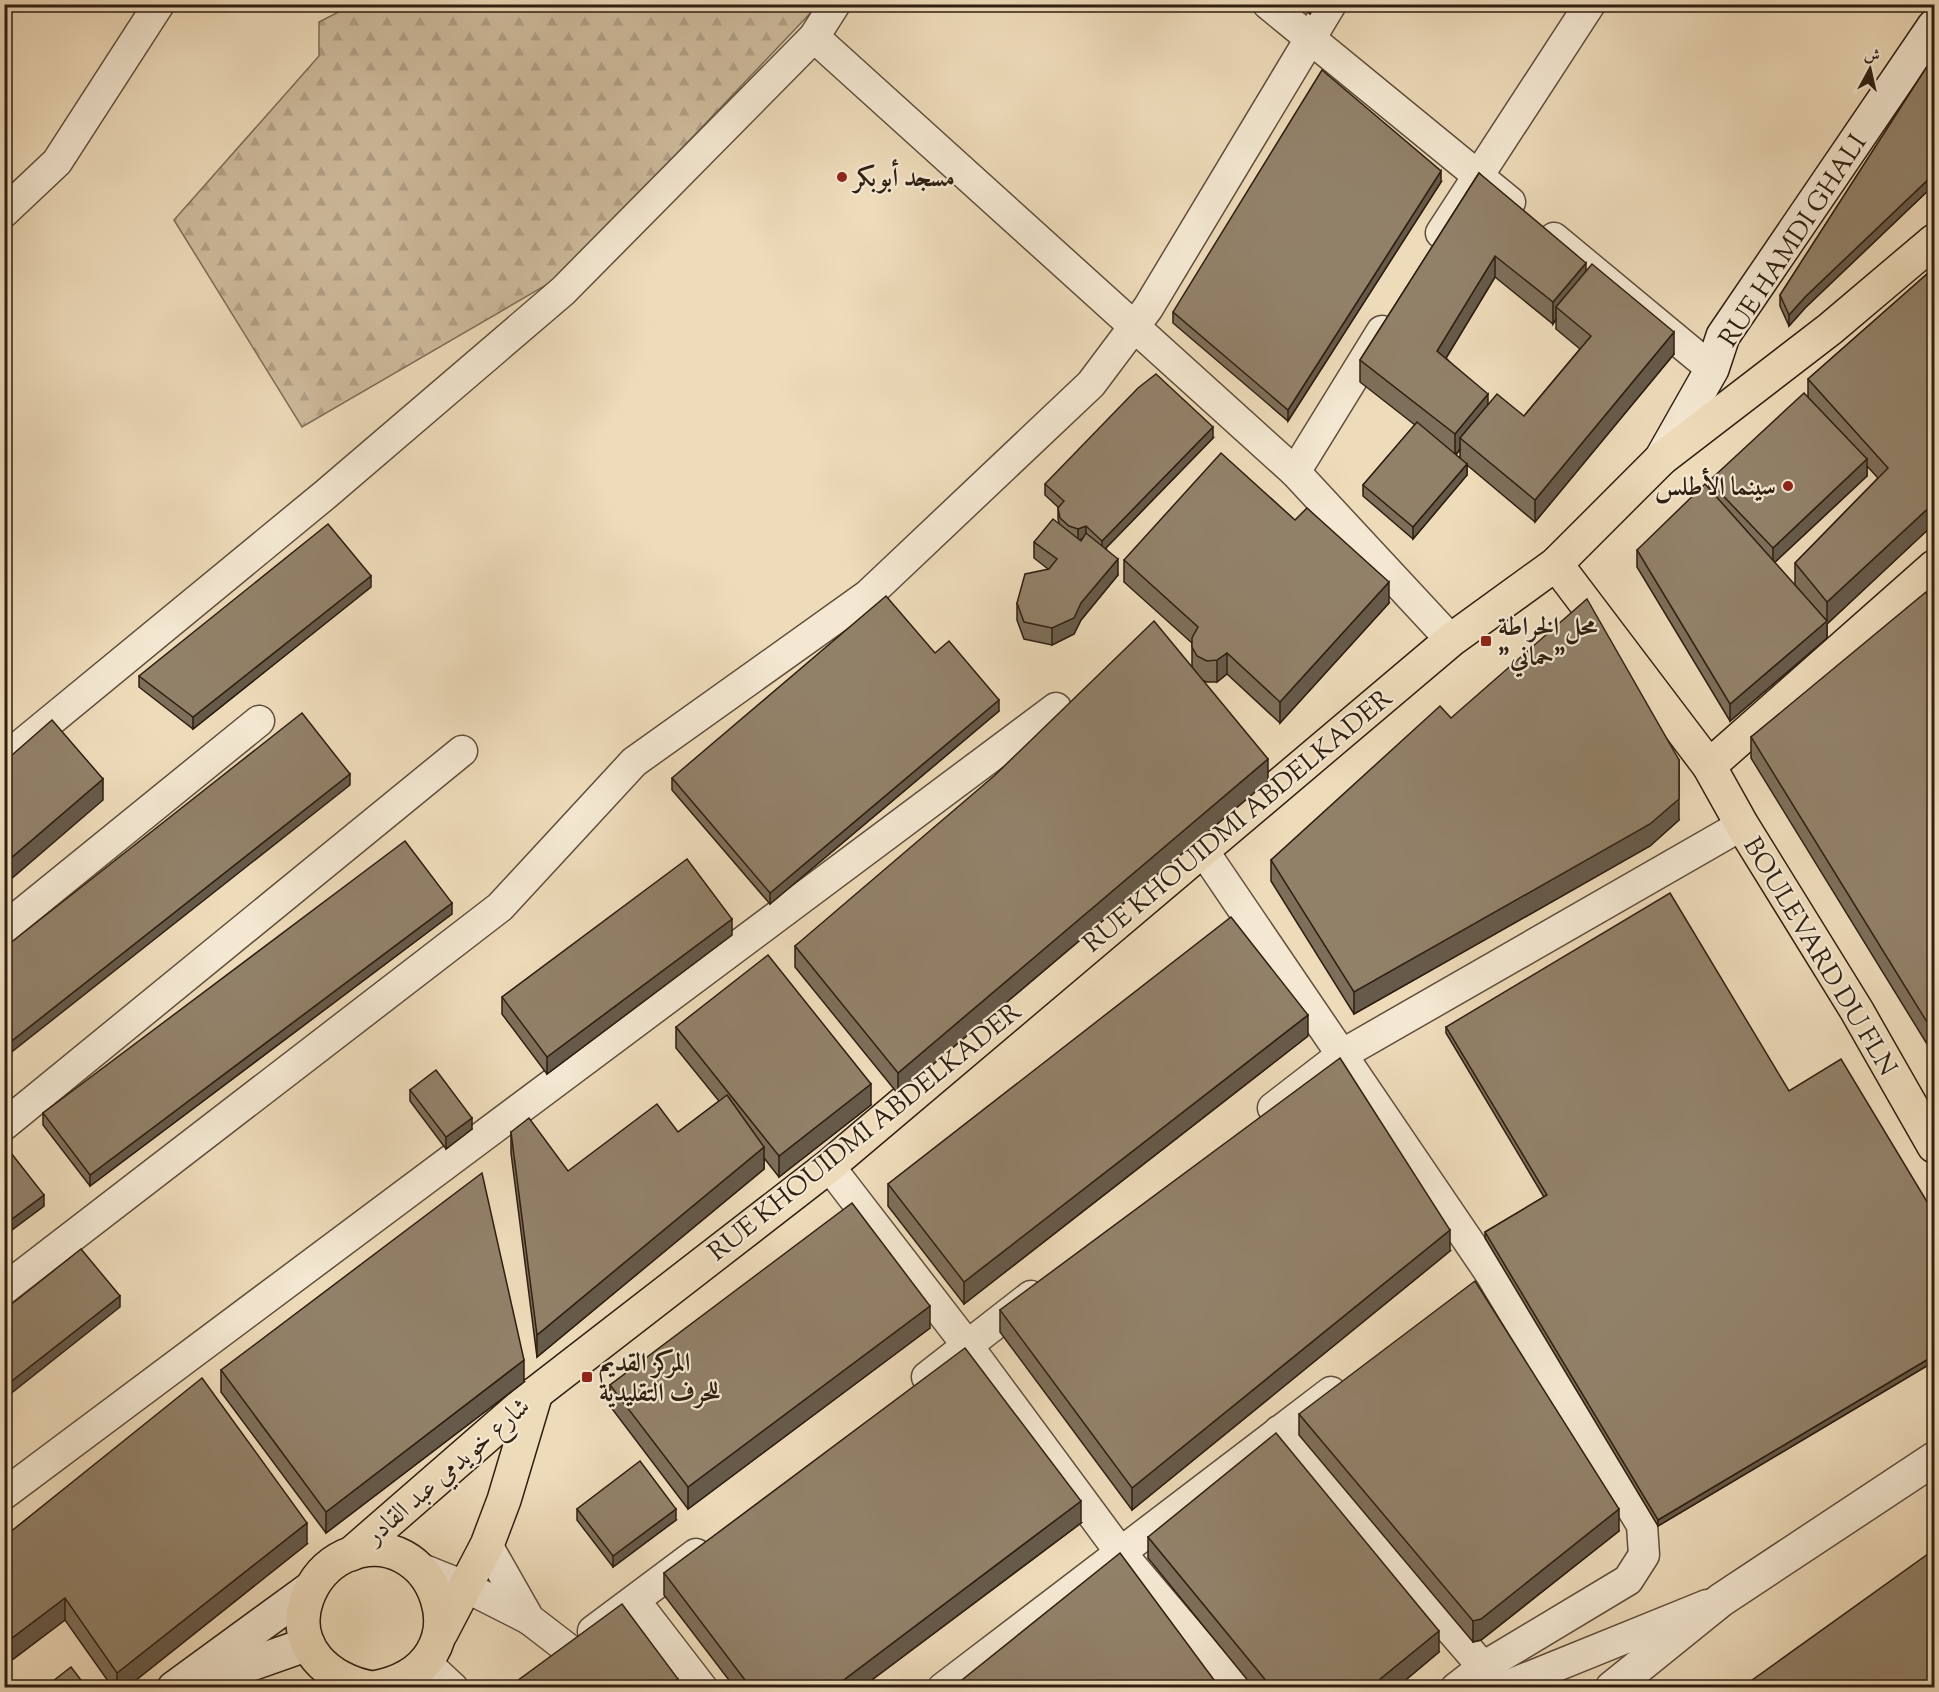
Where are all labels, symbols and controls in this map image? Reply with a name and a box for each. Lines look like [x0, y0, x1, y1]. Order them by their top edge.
north arrow [1840, 39, 1900, 99]
text: ش [1862, 44, 1881, 69]
street label: RUE HAMDI GHALI [1711, 127, 1877, 355]
place label: مسجد أبوبكر [851, 159, 955, 198]
marker: مسجد أبوبكر [835, 170, 849, 184]
place label: سينما الأطلس [1655, 467, 1776, 507]
marker: سينما الأطلس [1781, 479, 1795, 493]
place label: محل الخراطة "حماني" [1498, 610, 1598, 678]
marker: محل الخراطة "حماني" [1479, 634, 1493, 648]
street label: RUE KHOUIDMI ABDELKADER [1076, 681, 1401, 963]
street label: BOULEVARD DU FLN [1733, 831, 1905, 1084]
street label: RUE KHOUIDMI ABDELKADER [701, 995, 1030, 1271]
place label: المركز القديم للحرف التقليدية [599, 1346, 721, 1413]
marker: المركز القديم للحرف التقليدية [580, 1370, 594, 1384]
street label: شارع خويدمي عبد القادر [356, 1390, 540, 1557]

